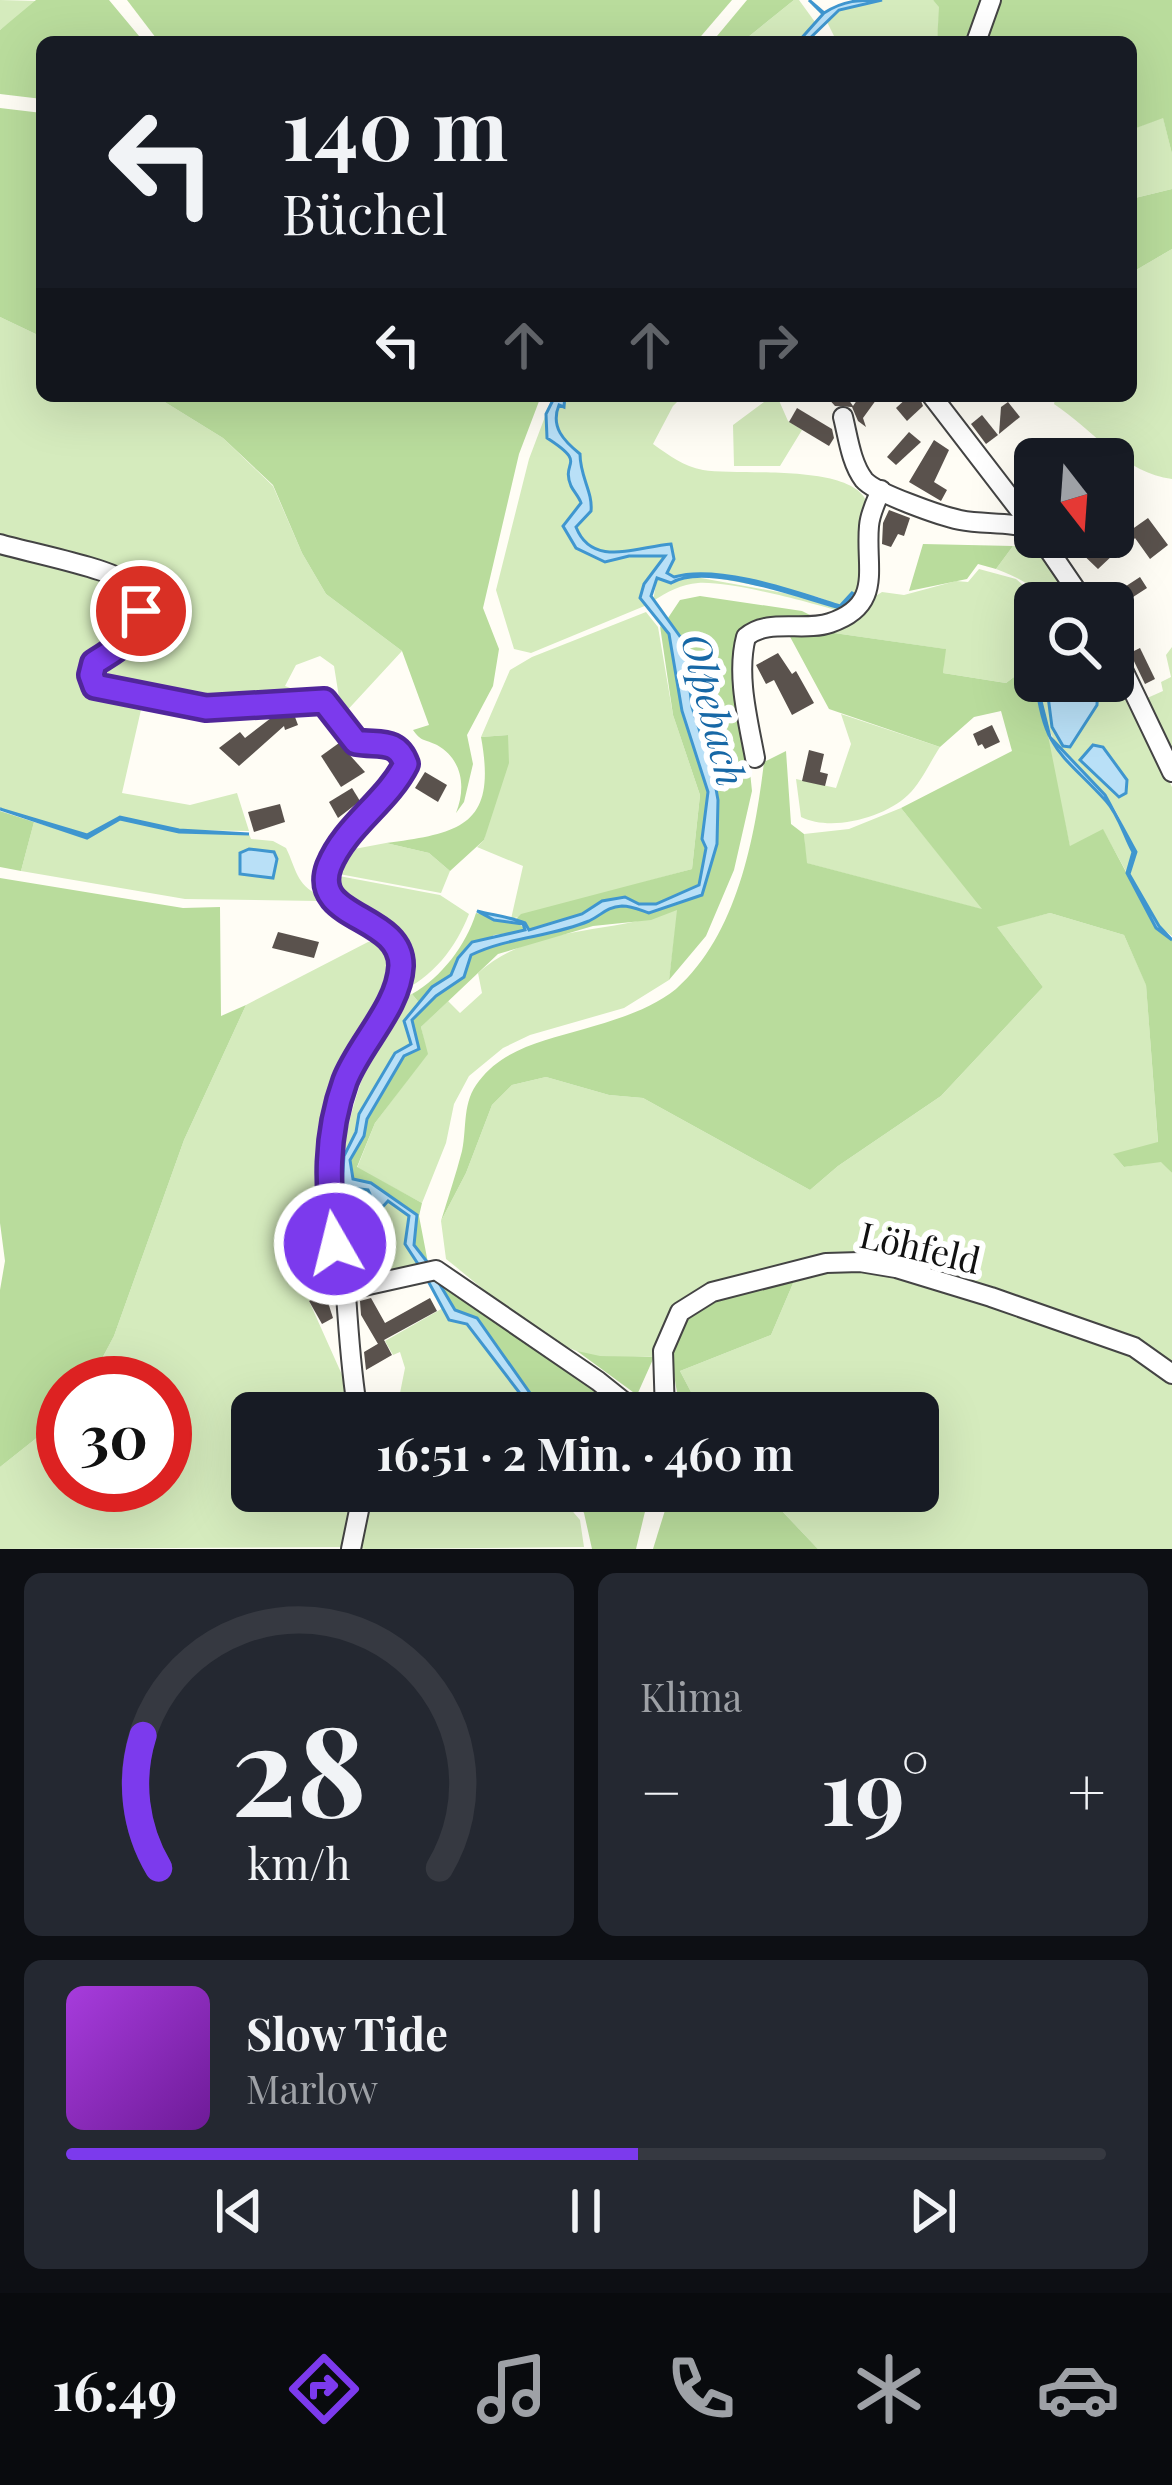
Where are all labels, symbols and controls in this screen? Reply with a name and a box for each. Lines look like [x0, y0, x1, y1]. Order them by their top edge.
text: 140 m [282, 70, 508, 182]
icon: left [84, 84, 240, 240]
text: Büchel [282, 177, 448, 249]
icon: left [365, 312, 431, 378]
icon: ahead [491, 312, 557, 378]
icon: ahead [617, 312, 683, 378]
icon: right [743, 312, 809, 378]
north arrow [1014, 438, 1134, 558]
map controls [1014, 438, 1134, 702]
pin [90, 560, 192, 662]
icon: arrive [108, 578, 174, 644]
button: search [1014, 582, 1134, 702]
water label: Olpebach [671, 628, 759, 791]
position arrow [272, 1181, 398, 1307]
street label: Löhfeld [856, 1209, 985, 1283]
speed limit sign: 30 [36, 1356, 192, 1512]
text: 16:51 · 2 Min. · 460 m [376, 1422, 794, 1482]
text: Klima [640, 1670, 742, 1722]
text: 28 [231, 1682, 367, 1848]
text: 19° [821, 1729, 929, 1849]
text: − [640, 1746, 683, 1834]
text: + [1067, 1746, 1106, 1834]
text: km/h [248, 1833, 350, 1890]
text: Slow Tide [246, 2002, 448, 2062]
text: Marlow [246, 2062, 378, 2114]
icon: previous [206, 2178, 272, 2244]
icon: pause [553, 2178, 619, 2244]
icon: next [900, 2178, 966, 2244]
icon: directions [282, 2347, 366, 2431]
icon: music [470, 2347, 554, 2431]
icon: phone [659, 2347, 743, 2431]
icon: climate [847, 2347, 931, 2431]
icon: car [1036, 2347, 1120, 2431]
text: 16:49 [52, 2353, 177, 2425]

